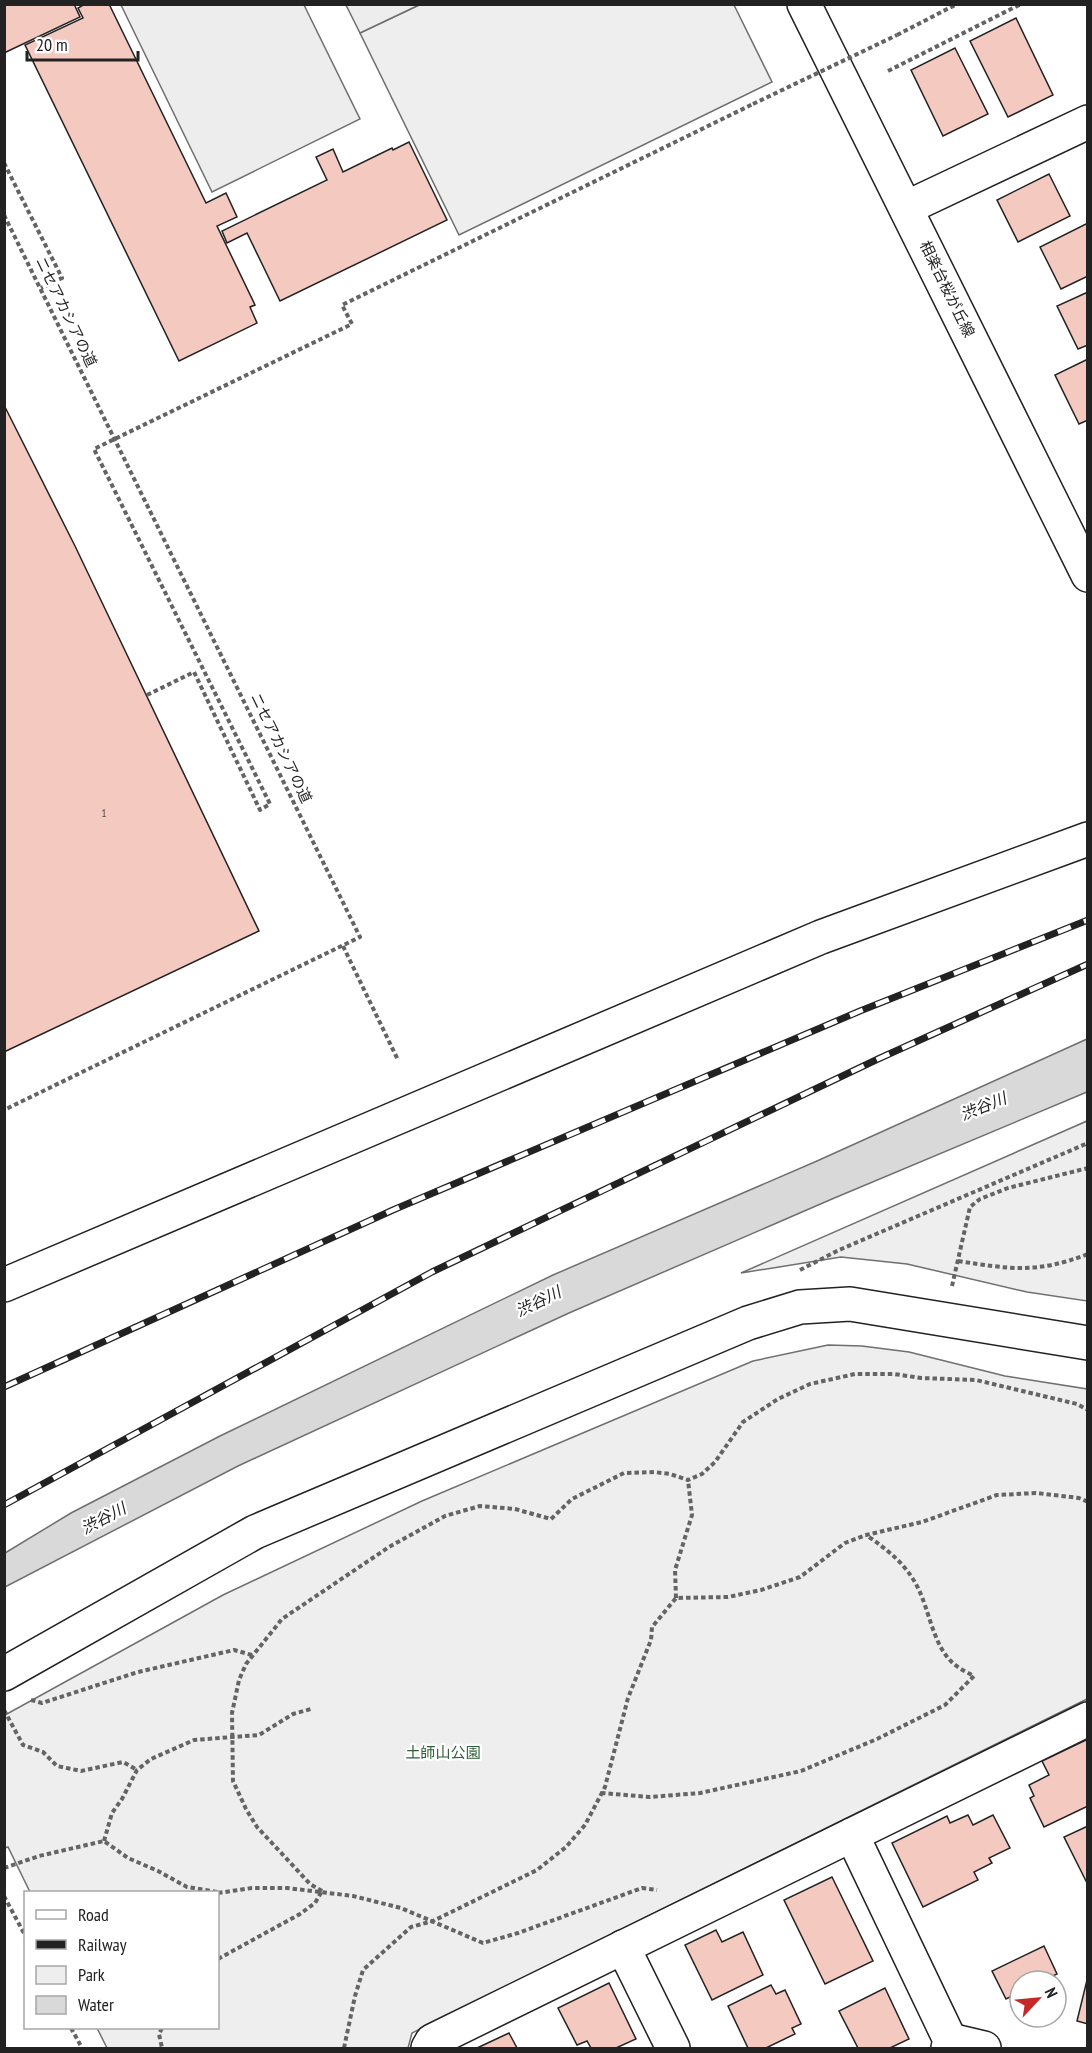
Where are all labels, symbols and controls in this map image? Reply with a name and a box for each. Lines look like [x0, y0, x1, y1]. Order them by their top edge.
scale bar [27, 24, 138, 62]
text: 20 m [36, 33, 68, 56]
street label: 相楽台桜が丘線 [916, 237, 979, 340]
street label: ニセアカシアの道 [32, 254, 101, 370]
street label: ニセアカシアの道 [247, 690, 316, 806]
house number: 1 [101, 805, 107, 820]
water label: 渋谷川 [957, 1087, 1011, 1124]
water label: 渋谷川 [512, 1281, 566, 1321]
water label: 渋谷川 [77, 1497, 131, 1538]
park label: 土師山公園 [405, 1743, 481, 1762]
legend [24, 1891, 219, 2029]
text: Road [78, 1903, 109, 1926]
text: Railway [78, 1933, 127, 1956]
text: Park [78, 1963, 105, 1986]
north arrow [1008, 1969, 1068, 2029]
text: N [1041, 1984, 1062, 2001]
text: Water [78, 1993, 114, 2016]

